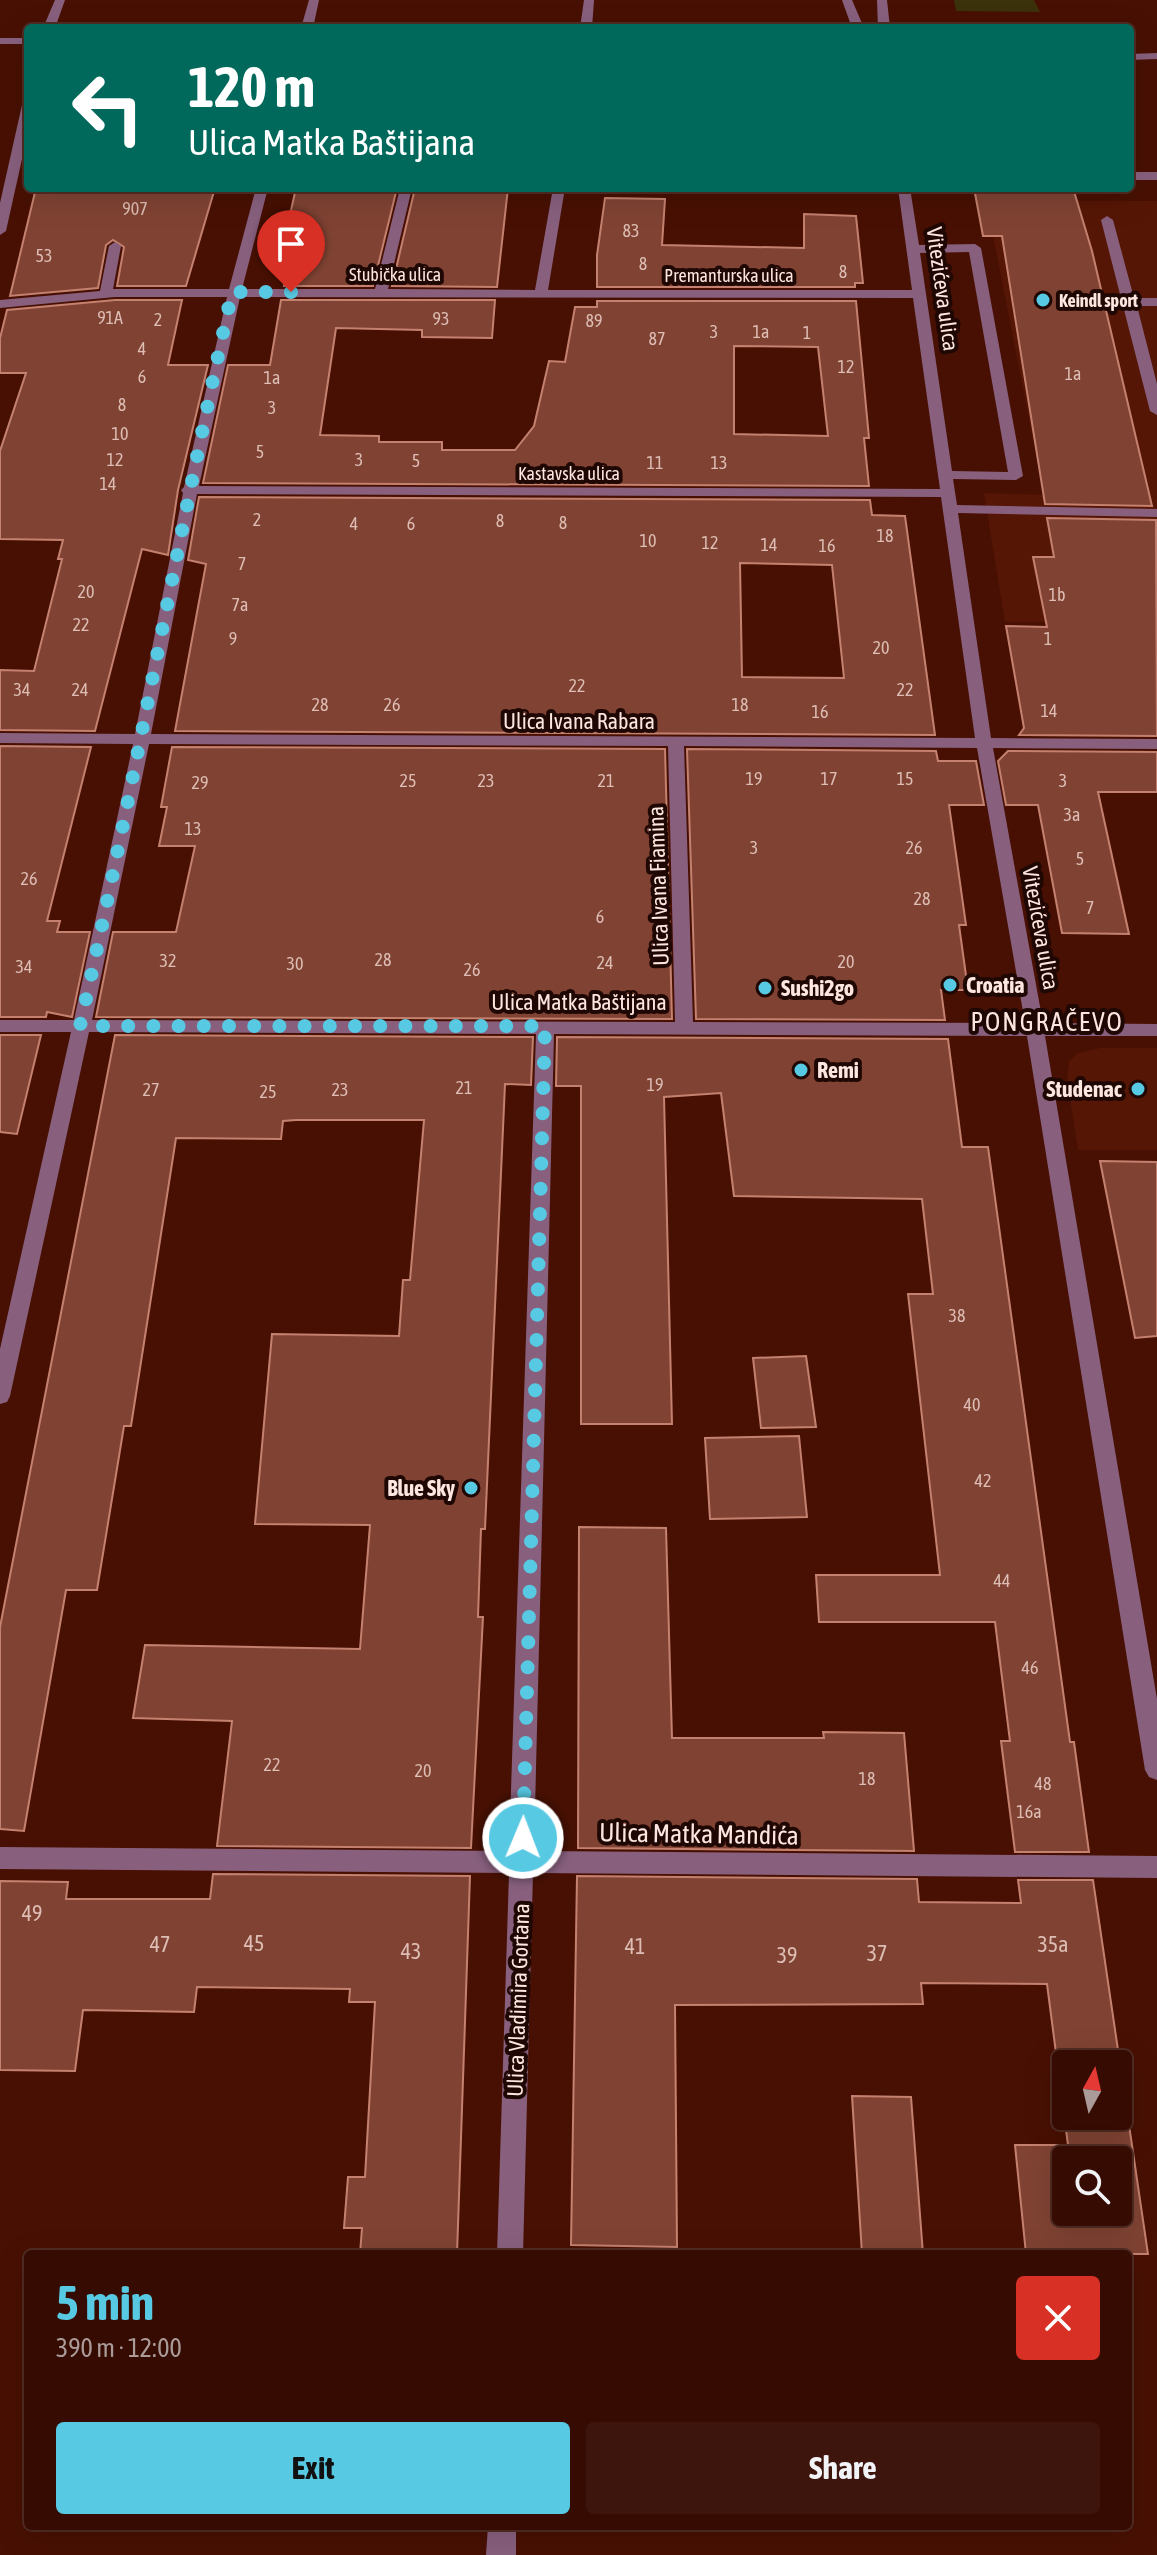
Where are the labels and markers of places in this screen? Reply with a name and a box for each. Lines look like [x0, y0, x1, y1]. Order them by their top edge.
pin [257, 210, 325, 292]
place label: Keindl sport [1059, 290, 1139, 311]
marker: Keindl sport [1034, 291, 1052, 309]
place label: Croatia [966, 972, 1025, 998]
place label: Sushi2go [781, 975, 854, 1001]
marker: Croatia [941, 976, 959, 994]
marker: Sushi2go [756, 979, 774, 997]
place label: Remi [817, 1057, 859, 1083]
marker: Remi [792, 1061, 810, 1079]
place label: Studenac [1046, 1076, 1123, 1102]
marker: Studenac [1129, 1080, 1147, 1098]
place label: Blue Sky [387, 1475, 455, 1501]
marker: Blue Sky [462, 1479, 480, 1497]

